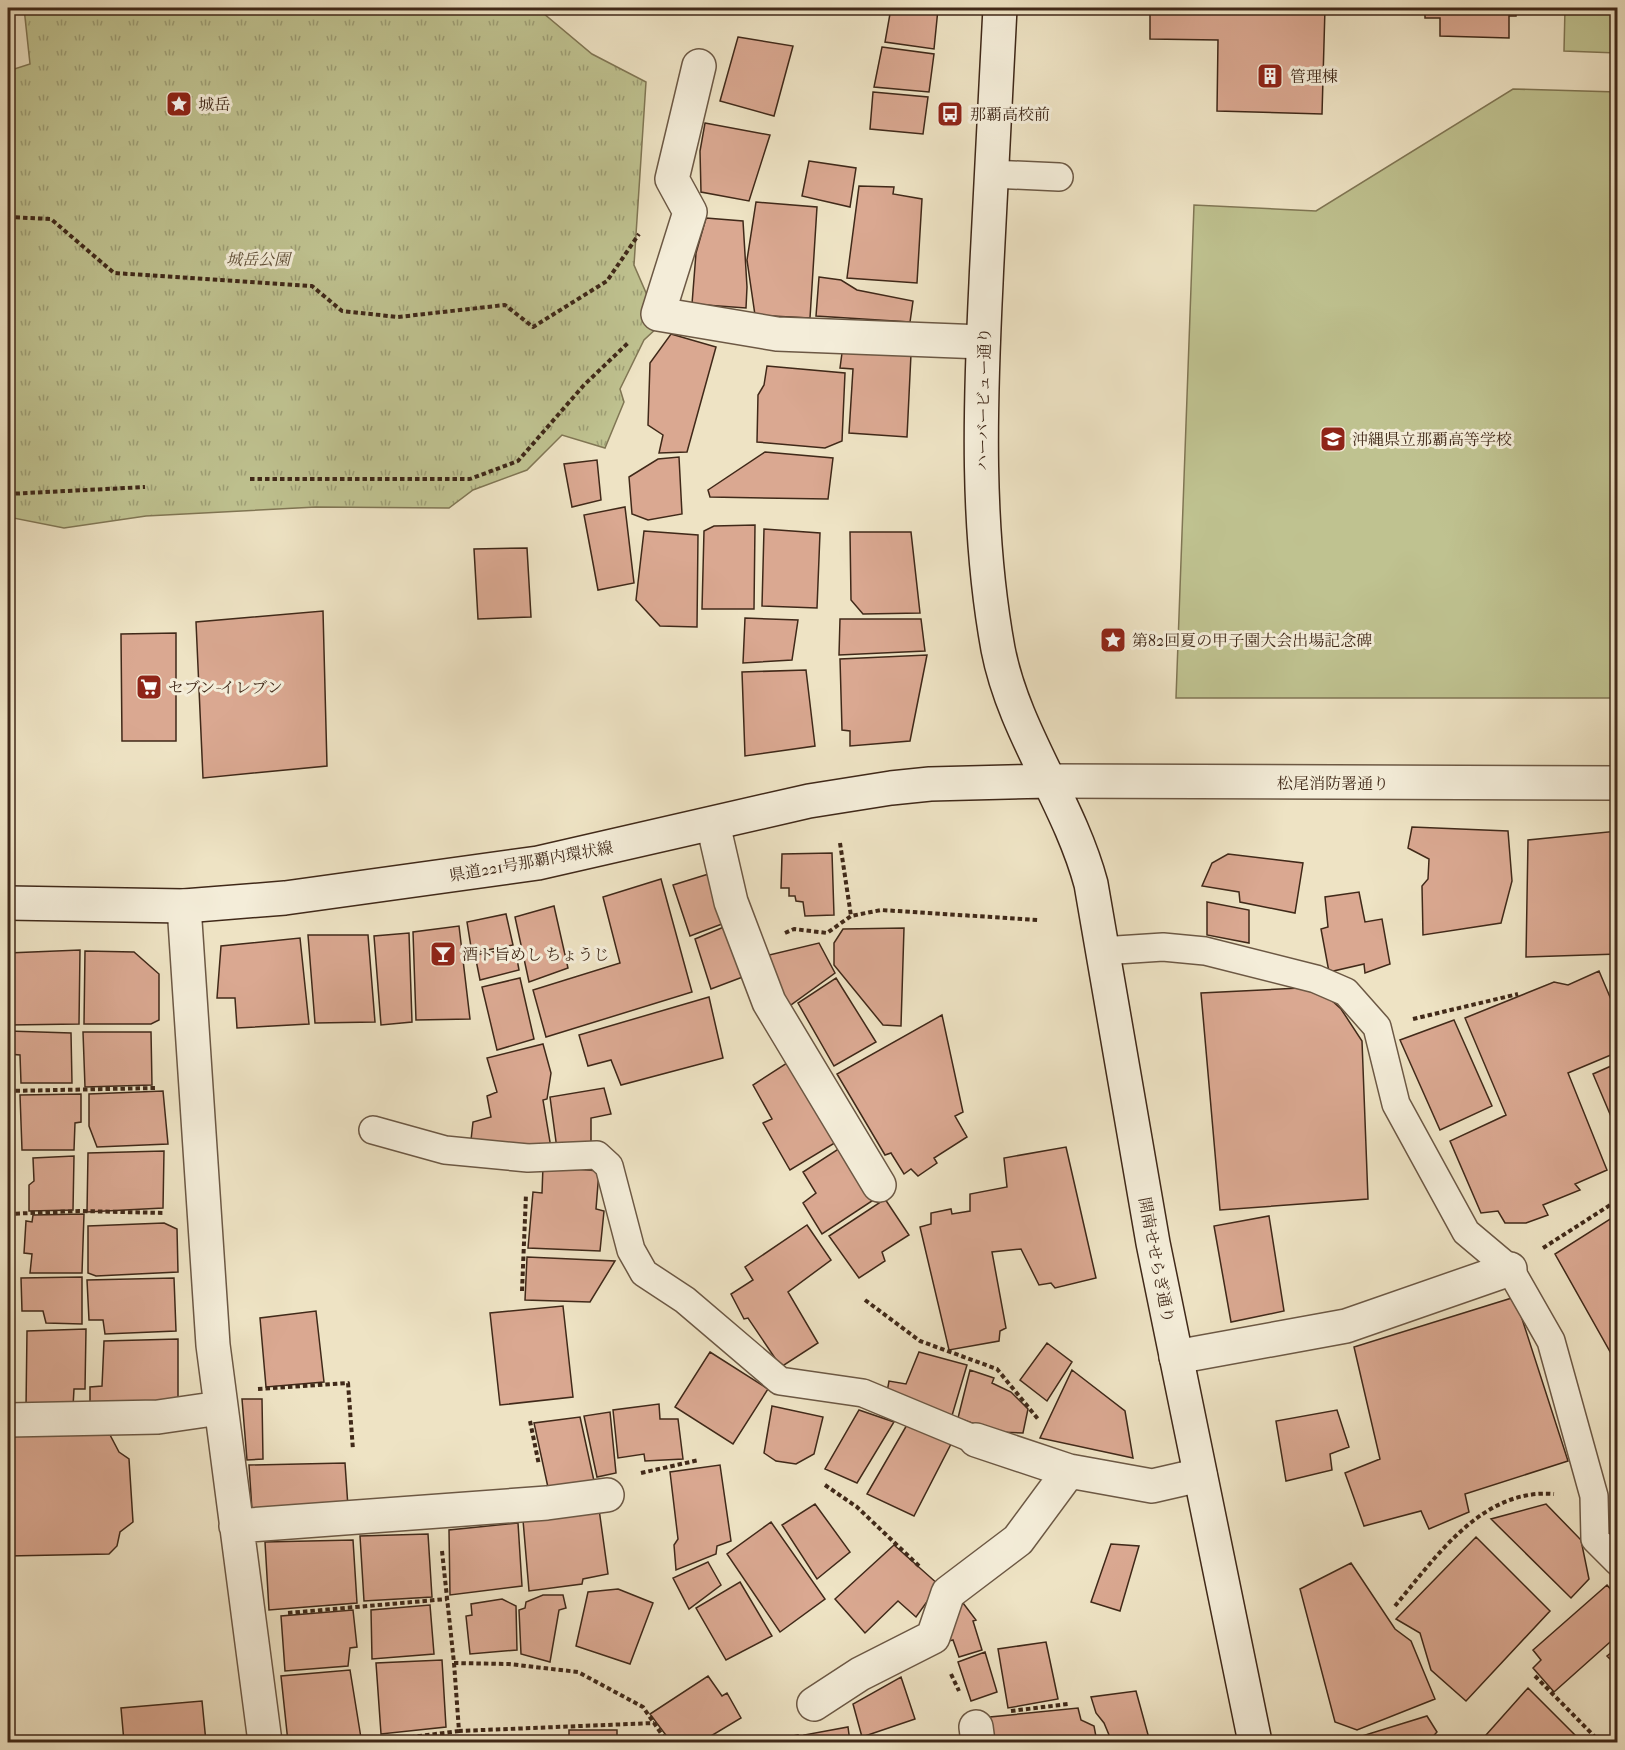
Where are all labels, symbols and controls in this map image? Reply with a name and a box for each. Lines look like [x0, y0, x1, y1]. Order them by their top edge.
building icon: 管理棟 [1255, 61, 1285, 91]
place label: 管理棟 [1290, 67, 1338, 86]
place icon: 城岳 [164, 89, 194, 119]
place label: 城岳 [198, 95, 230, 114]
bus stop icon: 那覇高校前 [935, 99, 965, 129]
place label: 那覇高校前 [970, 105, 1050, 124]
park label: 城岳公園 [226, 250, 293, 269]
street label: ハーバービュー通り [973, 327, 994, 471]
school or university icon: 沖縄県立那覇高等学校 [1318, 424, 1348, 454]
place label: 沖縄県立那覇高等学校 [1352, 430, 1512, 449]
place icon: 第82回夏の甲子園大会出場記念碑 [1098, 625, 1128, 655]
place label: 第82回夏の甲子園大会出場記念碑 [1132, 631, 1372, 650]
supermarket icon: セブン-イレブン [134, 672, 164, 702]
place label: セブン-イレブン [168, 678, 283, 697]
street label: 松尾消防署通り [1277, 774, 1389, 793]
street label: 県道221号那覇内環状線 [448, 838, 615, 885]
bar icon: 酒ト旨めし ちょうじ [428, 939, 458, 969]
place label: 酒ト旨めし ちょうじ [462, 945, 609, 964]
street label: 開南せせらぎ通り [1135, 1195, 1178, 1325]

